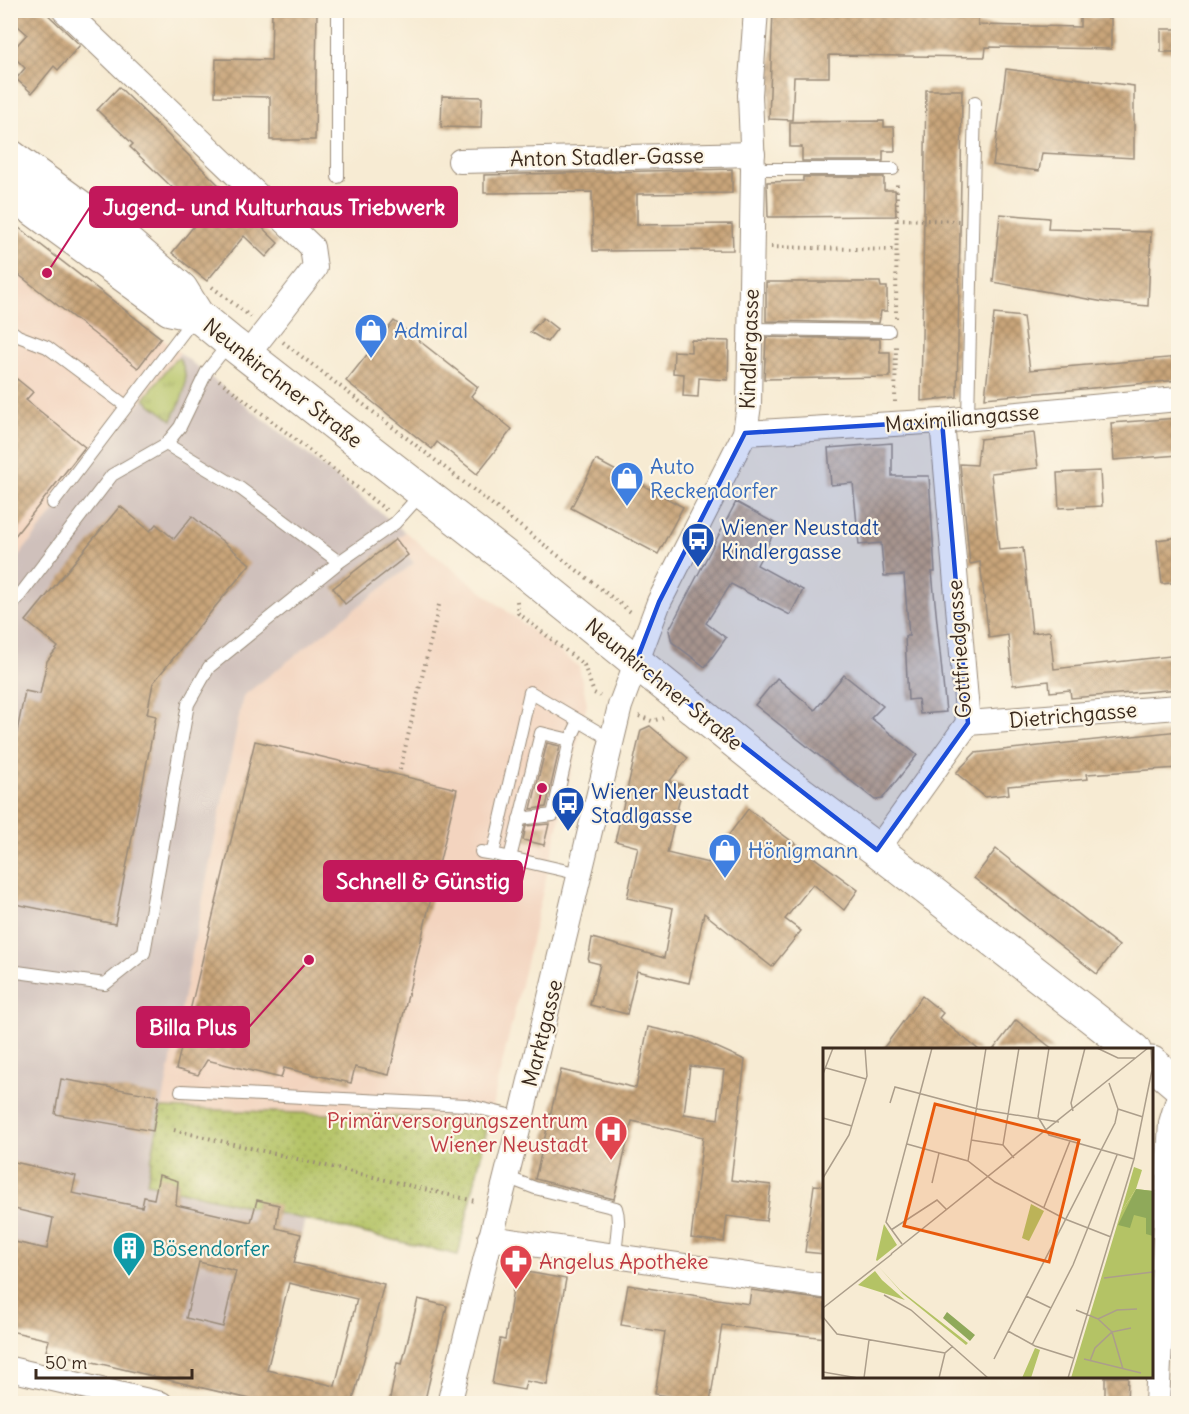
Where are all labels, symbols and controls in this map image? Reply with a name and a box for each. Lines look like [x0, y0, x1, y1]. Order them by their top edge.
street label: Anton Stadler-Gasse [510, 142, 704, 172]
callout: Jugend- und Kulturhaus Triebwerk [90, 187, 457, 227]
text: Jugend- und Kulturhaus Triebwerk [103, 193, 445, 221]
street label: Kindlergasse [733, 288, 765, 410]
street label: Neunkirchner Straße [198, 312, 368, 454]
shop icon: Admiral [353, 312, 389, 359]
place label: Admiral [394, 317, 468, 344]
street label: Maximiliangasse [884, 398, 1040, 438]
place label: Auto Reckendorfer [650, 453, 778, 504]
shop icon: Auto Reckendorfer [609, 460, 645, 507]
place label: Wiener Neustadt Kindlergasse [721, 514, 879, 565]
bus stop icon: Wiener Neustadt Kindlergasse [680, 521, 716, 568]
street label: Gottfriedgasse [941, 579, 977, 719]
street label: Neunkirchner Straße [580, 612, 748, 756]
street label: Dietrichgasse [1008, 696, 1138, 734]
place label: Wiener Neustadt Stadlgasse [591, 778, 749, 829]
bus stop icon: Wiener Neustadt Stadlgasse [550, 785, 586, 832]
shop icon: Hönigmann [707, 832, 743, 879]
place label: Hönigmann [748, 837, 858, 864]
callout: Schnell & Günstig [324, 861, 522, 901]
text: Schnell & Günstig [336, 867, 510, 895]
street label: Marktgasse [516, 977, 568, 1089]
callout: Billa Plus [137, 1007, 249, 1047]
text: Billa Plus [149, 1013, 237, 1041]
inset map [823, 1048, 1153, 1378]
place label: Primärversorgungszentrum Wiener Neustadt [327, 1107, 588, 1158]
hospital icon: Primärversorgungszentrum Wiener Neustadt [593, 1114, 629, 1161]
building icon: Bösendorfer [111, 1230, 147, 1277]
place label: Bösendorfer [152, 1235, 270, 1262]
pharmacy icon: Angelus Apotheke [498, 1243, 534, 1290]
place label: Angelus Apotheke [539, 1248, 709, 1275]
scale bar [36, 1342, 192, 1380]
text: 50 m [45, 1351, 87, 1374]

